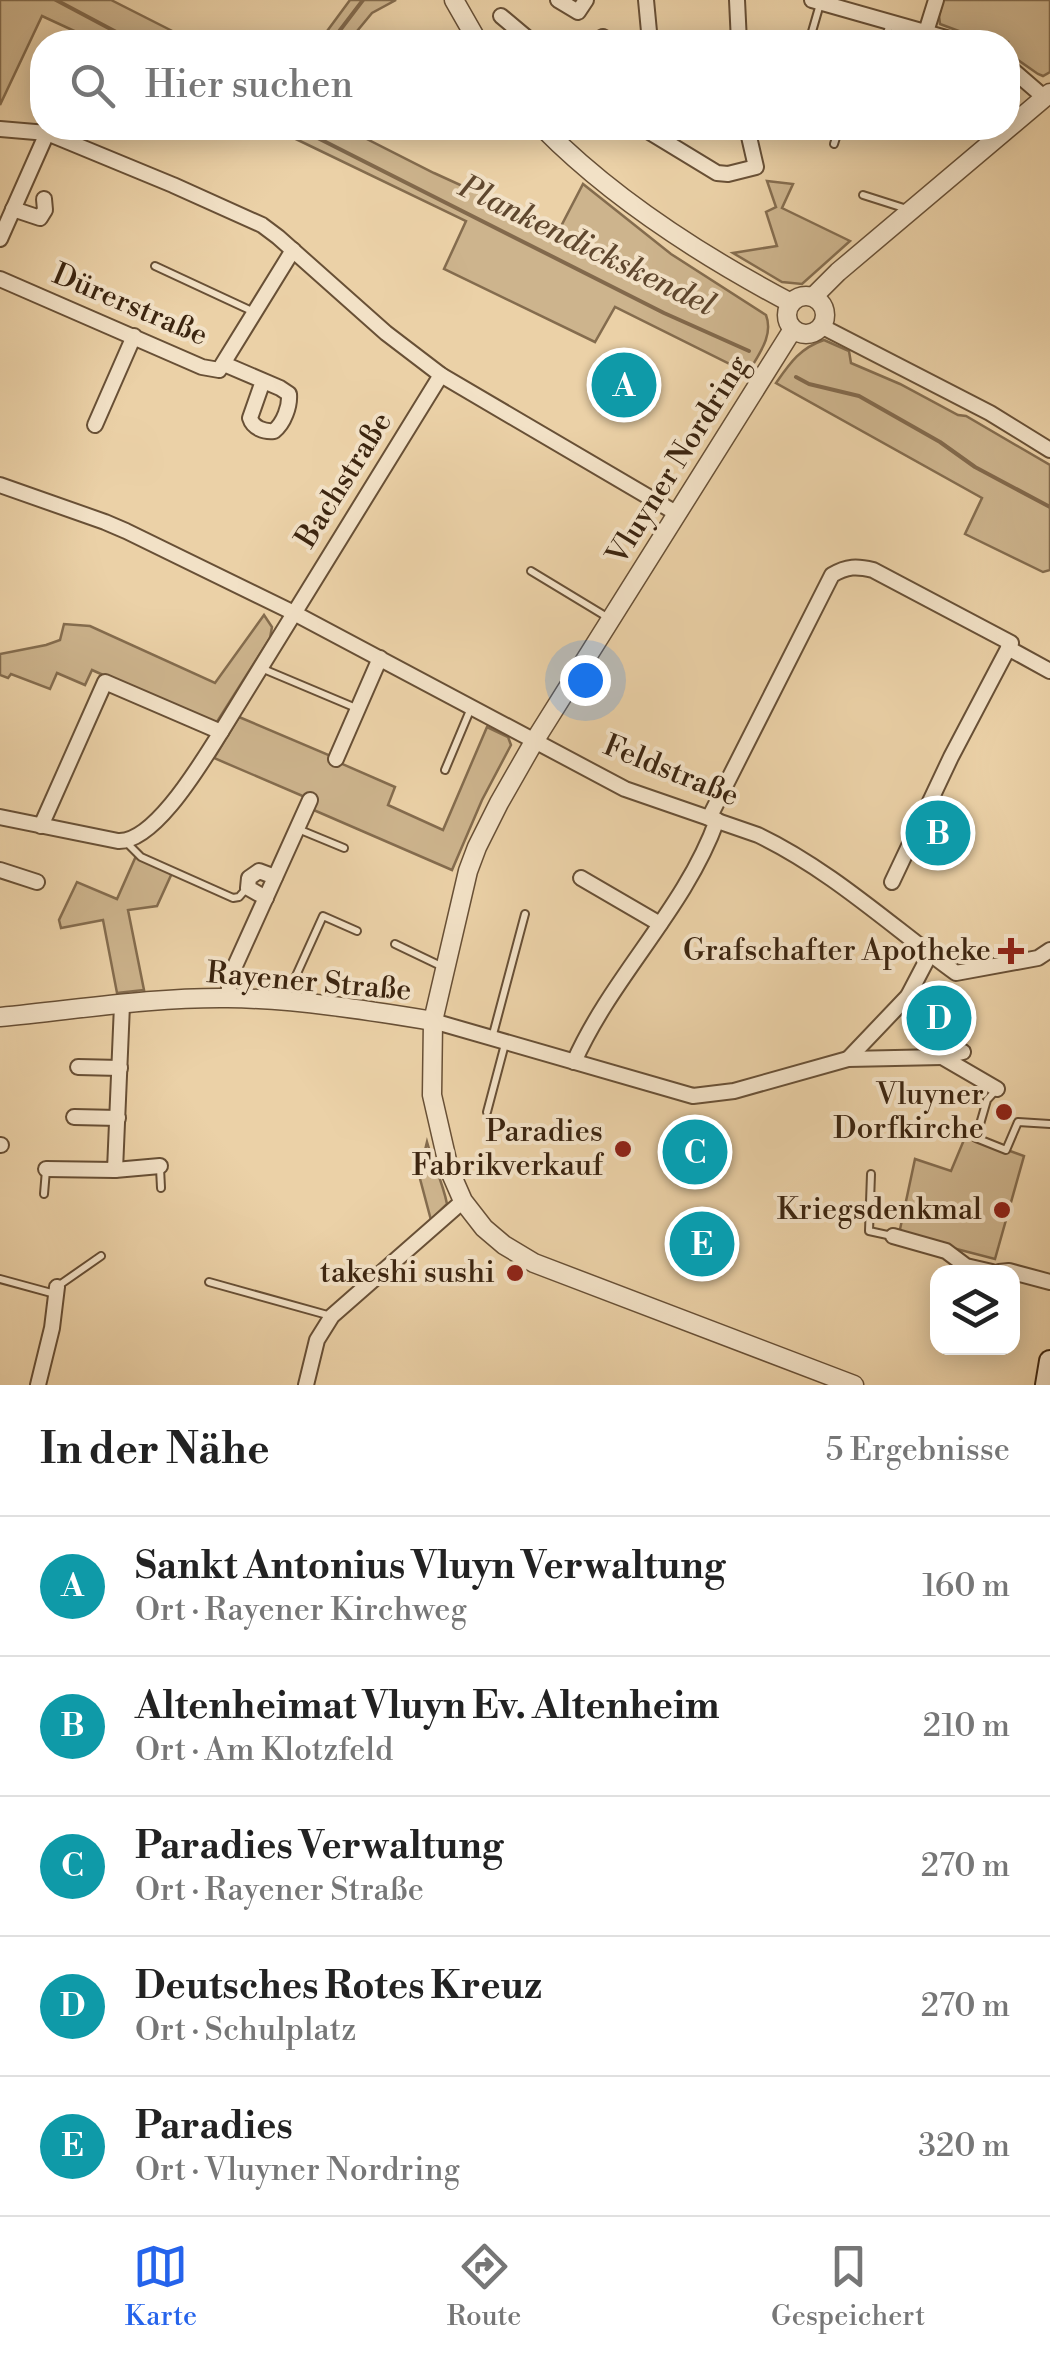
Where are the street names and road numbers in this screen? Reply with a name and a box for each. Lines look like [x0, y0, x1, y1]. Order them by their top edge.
street label: Dürerstraße [47, 255, 213, 355]
street label: Vluyner Nordring [598, 348, 758, 573]
street label: Bachstraße [287, 405, 401, 556]
street label: Feldstraße [598, 727, 744, 815]
street label: Rayener Straße [205, 954, 413, 1010]

